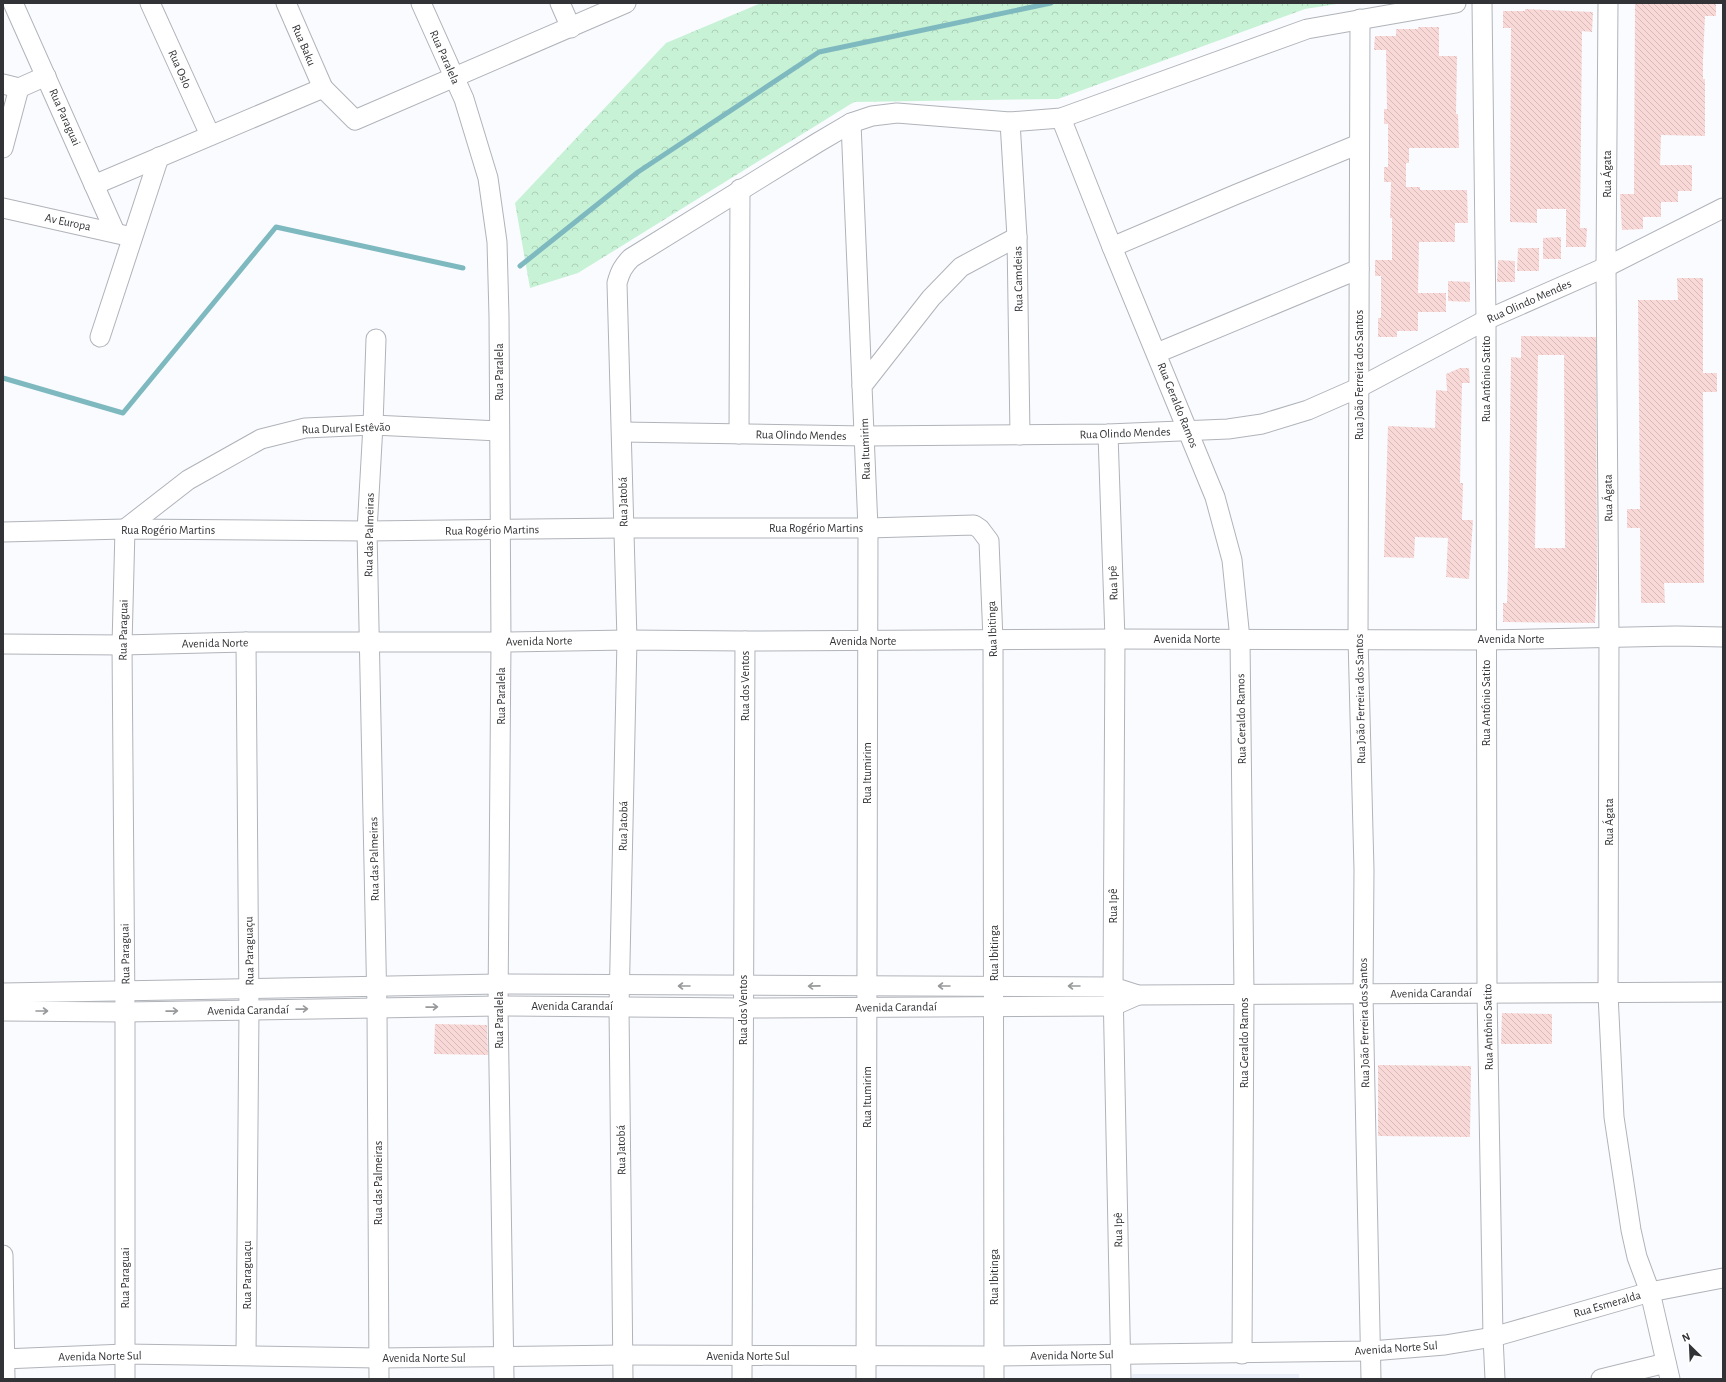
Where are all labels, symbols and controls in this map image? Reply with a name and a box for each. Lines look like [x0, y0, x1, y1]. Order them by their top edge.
street label: Rua Baku [290, 23, 318, 67]
street label: Rua Paralela [428, 28, 462, 86]
street label: Rua Oslo [166, 48, 194, 90]
street label: Rua Paraguai [47, 87, 83, 147]
street label: Rua Ágata [1600, 150, 1613, 198]
street label: Av Europa [44, 211, 93, 233]
street label: Rua Camdeias [1011, 246, 1025, 312]
street label: Rua Olindo Mendes [1485, 277, 1573, 325]
street label: Rua João Ferreira dos Santos [1353, 310, 1365, 440]
street label: Rua Antônio Satito [1480, 336, 1492, 422]
street label: Rua Paralela [493, 343, 505, 401]
street label: Rua Geraldo Ramos [1155, 361, 1201, 449]
street label: Rua Itumirim [858, 418, 872, 480]
street label: Rua Durval Estêvão [301, 420, 391, 436]
street label: Rua Olindo Mendes [1079, 425, 1171, 441]
street label: Rua Olindo Mendes [755, 428, 847, 442]
street label: Rua Ágata [1601, 474, 1614, 522]
street label: Rua Jatobá [617, 476, 629, 527]
street label: Rua das Palmeiras [362, 493, 376, 577]
street label: Rua Rogério Martins [769, 522, 863, 534]
street label: Rua Rogério Martins [445, 523, 539, 537]
street label: Rua Rogério Martins [121, 524, 215, 536]
street label: Rua Ipê [1106, 565, 1120, 601]
street label: Rua Paraguai [116, 599, 130, 661]
street label: Rua Ibitinga [985, 600, 999, 657]
street label: Avenida Norte [1154, 633, 1220, 645]
street label: Avenida Norte [1478, 633, 1544, 645]
street label: Avenida Norte [506, 634, 572, 648]
street label: Rua João Ferreira dos Santos [1353, 634, 1367, 764]
street label: Avenida Norte [830, 635, 896, 647]
street label: Avenida Norte [182, 636, 248, 650]
street label: Rua dos Ventos [739, 651, 751, 721]
street label: Rua Antônio Satito [1480, 660, 1492, 746]
street label: Rua Paralela [495, 667, 507, 725]
street label: Rua Geraldo Ramos [1234, 674, 1248, 764]
street label: Rua Itumirim [861, 742, 873, 804]
street label: Rua Ágata [1602, 798, 1615, 846]
street label: Rua Jatobá [617, 800, 629, 851]
street label: Rua das Palmeiras [367, 817, 381, 901]
street label: Rua Ipê [1107, 889, 1119, 923]
street label: Rua Paraguaçu [242, 916, 256, 986]
street label: Rua Paraguai [118, 923, 132, 985]
street label: Rua Ibitinga [988, 924, 1000, 981]
street label: Rua João Ferreira dos Santos [1357, 958, 1371, 1088]
street label: Rua dos Ventos [737, 975, 749, 1045]
one-way arrow [678, 982, 691, 990]
one-way arrow [808, 982, 821, 990]
one-way arrow [938, 982, 951, 990]
one-way arrow [1068, 983, 1081, 990]
street label: Rua Antônio Satito [1481, 983, 1495, 1070]
street label: Avenida Carandaí [1390, 986, 1472, 1000]
street label: Rua Paralela [493, 991, 505, 1049]
street label: Rua Geraldo Ramos [1238, 998, 1250, 1088]
street label: Avenida Carandaí [531, 1000, 613, 1012]
street label: Avenida Carandaí [855, 1000, 937, 1014]
street label: Avenida Carandaí [207, 1003, 289, 1017]
one-way arrow [425, 1003, 438, 1011]
one-way arrow [295, 1005, 308, 1013]
one-way arrow [35, 1007, 48, 1015]
one-way arrow [165, 1007, 178, 1015]
street label: Rua Itumirim [861, 1066, 873, 1128]
street label: Rua Jatobá [615, 1124, 627, 1175]
street label: Rua das Palmeiras [372, 1141, 384, 1225]
street label: Rua Ipê [1112, 1212, 1124, 1248]
street label: Rua Paraguaçu [241, 1241, 253, 1309]
street label: Rua Paraguai [119, 1247, 131, 1309]
street label: Rua Ibitinga [988, 1248, 1000, 1305]
street label: Rua Esmeralda [1572, 1289, 1642, 1319]
north arrow [1670, 1326, 1710, 1366]
text: N [1680, 1331, 1692, 1344]
street label: Avenida Norte Sul [1354, 1339, 1438, 1357]
street label: Avenida Norte Sul [1030, 1348, 1114, 1362]
street label: Avenida Norte Sul [58, 1349, 142, 1363]
street label: Avenida Norte Sul [706, 1350, 790, 1362]
street label: Avenida Norte Sul [382, 1352, 466, 1364]

